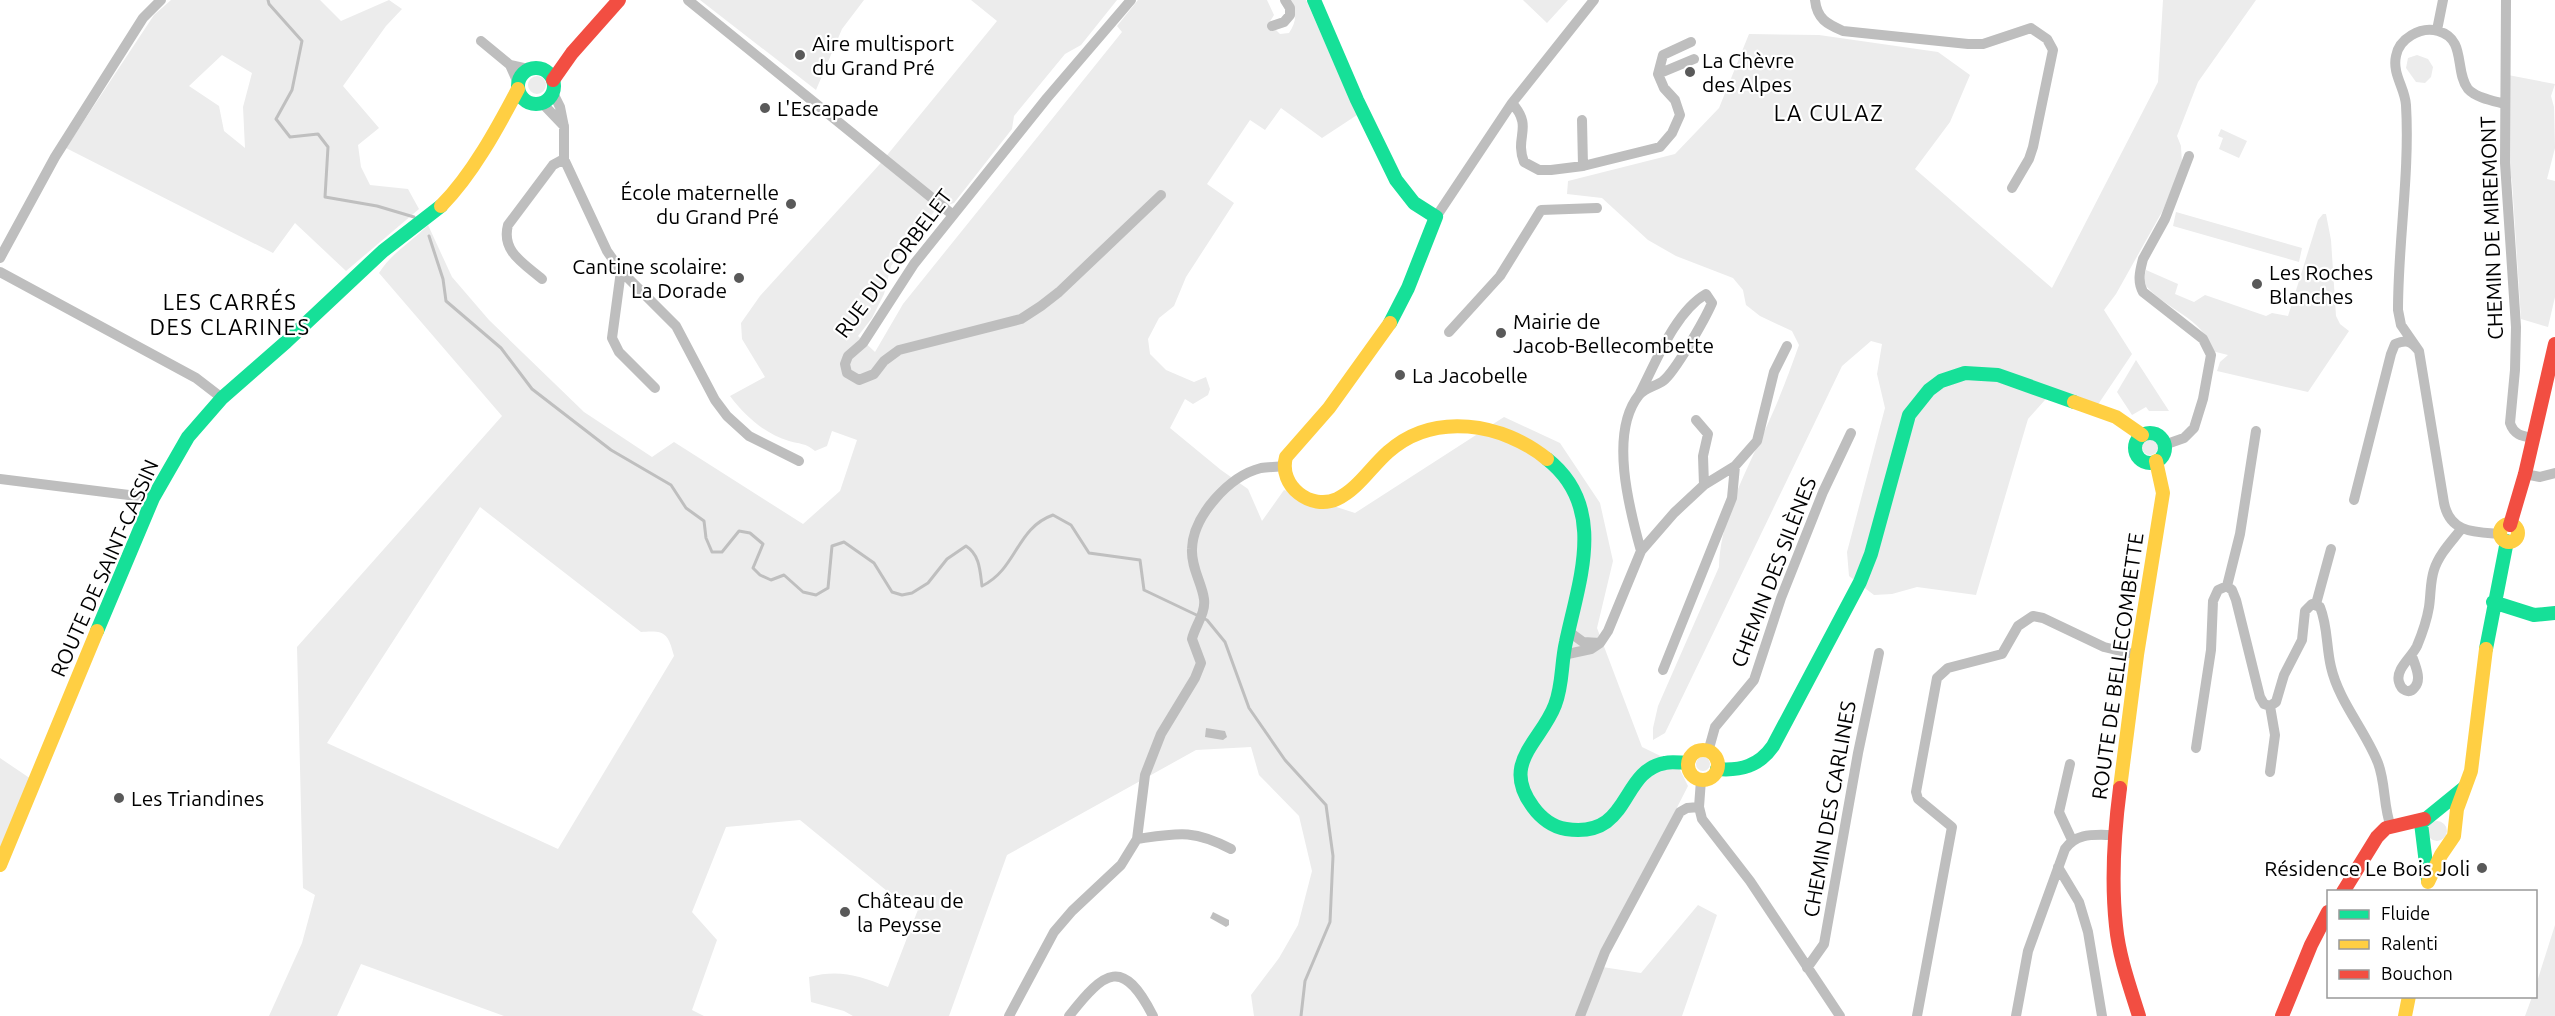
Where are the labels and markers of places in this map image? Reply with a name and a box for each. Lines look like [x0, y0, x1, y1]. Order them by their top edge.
place label: Aire multisport du Grand Pré [812, 31, 954, 79]
marker: Aire multisport du Grand Pré [793, 48, 807, 62]
place label: La Chèvre des Alpes [1702, 48, 1795, 96]
marker: La Chèvre des Alpes [1683, 65, 1697, 79]
place label: L'Escapade [777, 96, 879, 120]
marker: L'Escapade [758, 101, 772, 115]
place label: École maternelle du Grand Pré [620, 180, 779, 228]
marker: École maternelle du Grand Pré [784, 197, 798, 211]
place label: Cantine scolaire: La Dorade [572, 254, 727, 302]
place label: Les Roches Blanches [2269, 260, 2373, 308]
marker: Cantine scolaire: La Dorade [732, 271, 746, 285]
marker: Les Roches Blanches [2250, 277, 2264, 291]
place label: Mairie de Jacob-Bellecombette [1513, 309, 1714, 357]
marker: Mairie de Jacob-Bellecombette [1494, 326, 1508, 340]
place label: La Jacobelle [1412, 363, 1528, 387]
marker: La Jacobelle [1393, 368, 1407, 382]
place label: Les Triandines [131, 786, 264, 810]
marker: Les Triandines [112, 791, 126, 805]
place label: Résidence Le Bois Joli [2264, 856, 2470, 880]
marker: Résidence Le Bois Joli [2475, 861, 2489, 875]
place label: Château de la Peysse [857, 888, 964, 936]
marker: Château de la Peysse [838, 905, 852, 919]

